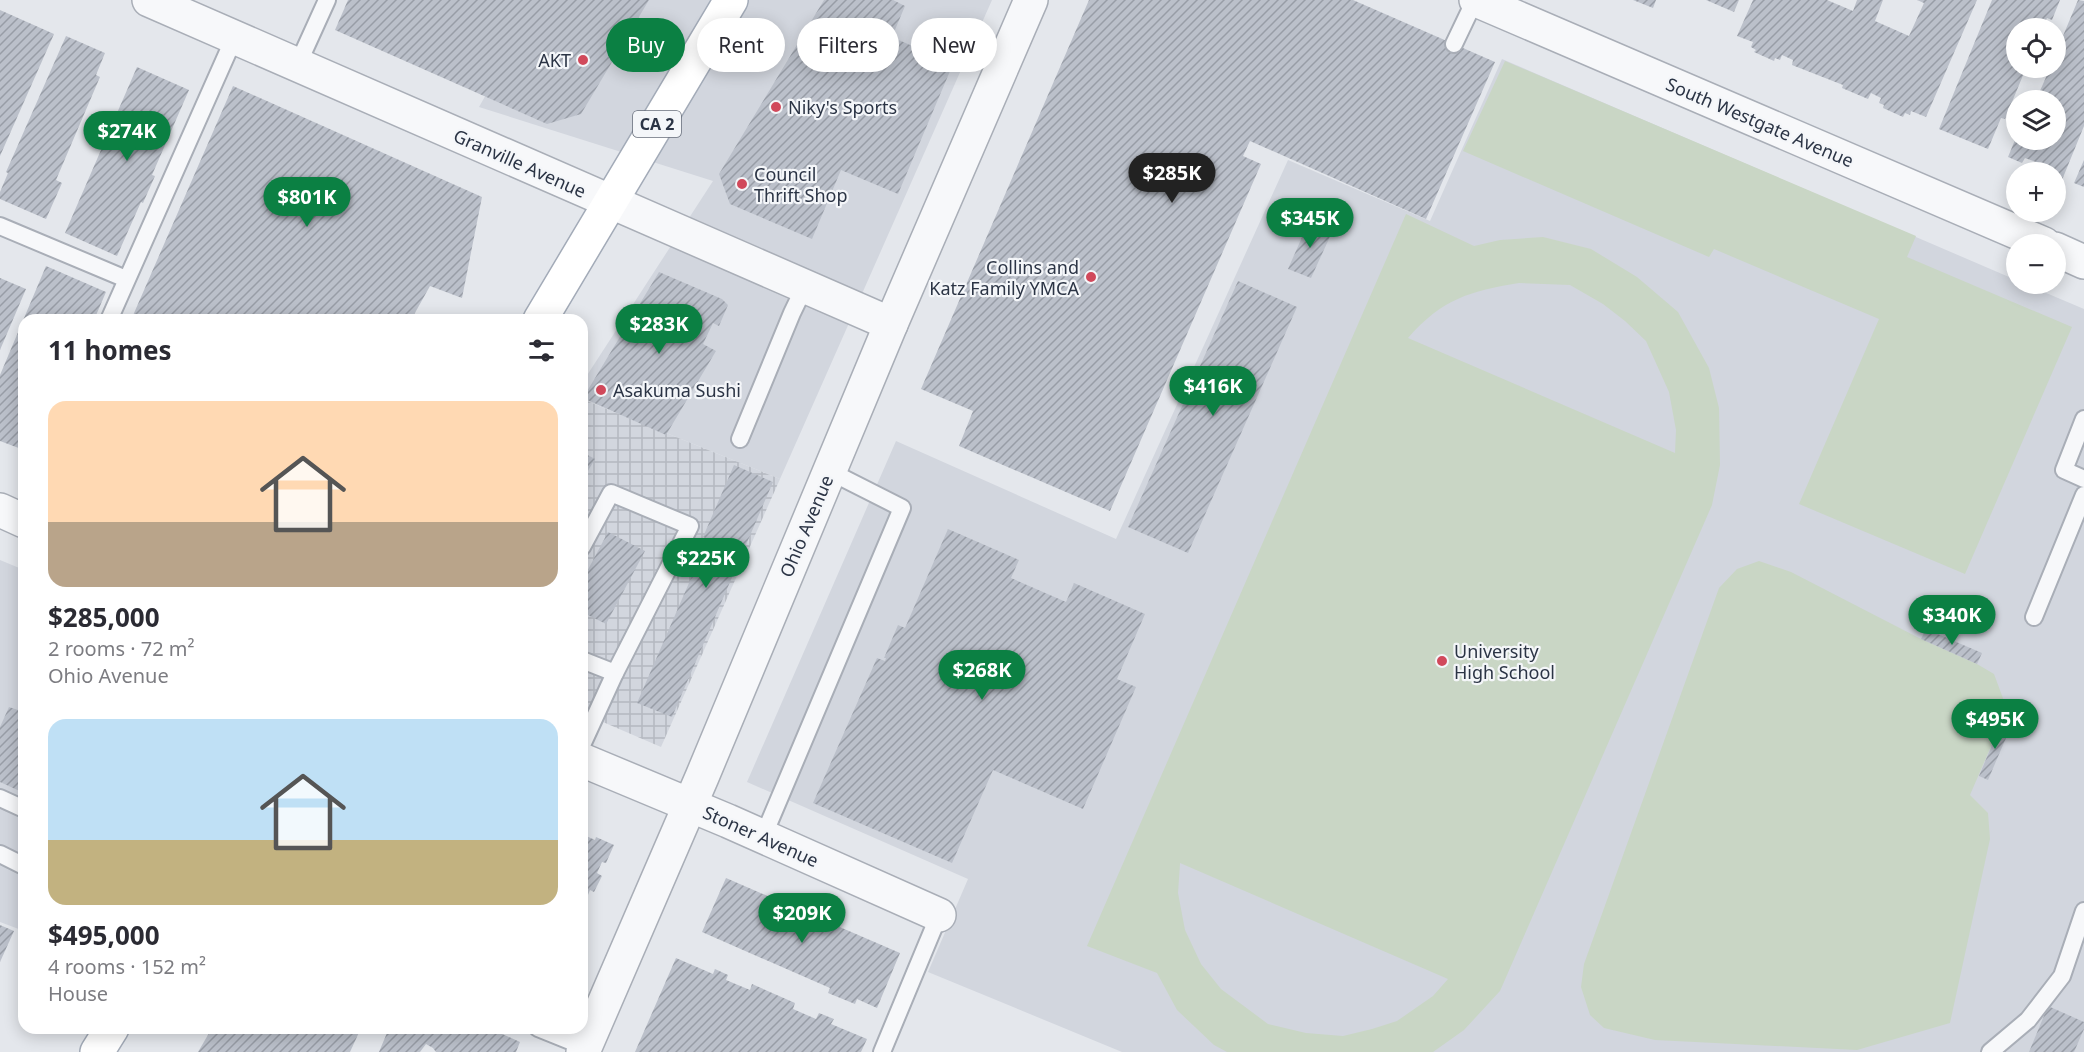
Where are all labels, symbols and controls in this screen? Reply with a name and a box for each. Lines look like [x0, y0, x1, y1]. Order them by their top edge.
chip: Buy [606, 18, 685, 72]
chip: Rent [697, 18, 785, 72]
chip: Filters [797, 18, 899, 72]
chip: New [911, 18, 997, 72]
map controls [2006, 18, 2066, 294]
button: locate [2006, 18, 2066, 78]
place label: AKT [538, 48, 571, 72]
marker: AKT [576, 53, 590, 67]
street label: South Westgate Avenue [1663, 72, 1857, 172]
button: layers [2006, 90, 2066, 150]
place label: Niky's Sports [788, 95, 897, 119]
marker: Niky's Sports [769, 100, 783, 114]
pin: $274K [85, 111, 169, 162]
road number: CA 2 [633, 111, 681, 137]
text: $274K [97, 117, 157, 144]
street label: Granville Avenue [450, 123, 590, 203]
pin: $285K [1130, 153, 1214, 204]
text: $285K [1142, 159, 1202, 186]
place label: Council Thrift Shop [754, 162, 848, 207]
button: + [2006, 162, 2066, 222]
pin: $801K [265, 177, 349, 228]
marker: Council Thrift Shop [735, 177, 749, 191]
text: $801K [277, 183, 337, 210]
pin: $345K [1268, 198, 1352, 249]
text: $345K [1280, 204, 1340, 231]
button: − [2006, 234, 2066, 294]
place label: Collins and Katz Family YMCA [929, 255, 1079, 300]
marker: Collins and Katz Family YMCA [1084, 270, 1098, 284]
pin: $283K [617, 304, 701, 355]
text: $283K [629, 310, 689, 337]
text: 11 homes [48, 332, 172, 368]
icon: filters [525, 334, 558, 367]
pin: $416K [1171, 366, 1255, 417]
text: $416K [1183, 372, 1243, 399]
place label: Asakuma Sushi [613, 378, 741, 402]
marker: Asakuma Sushi [594, 383, 608, 397]
icon: home [249, 440, 357, 548]
street label: Ohio Avenue [774, 471, 838, 581]
pin: $225K [664, 538, 748, 589]
text: $225K [676, 544, 736, 571]
pin: $340K [1910, 595, 1994, 646]
text: $285,000 [48, 599, 160, 635]
text: $340K [1922, 601, 1982, 628]
text: 2 rooms · 72 m² [48, 635, 195, 662]
place label: University High School [1454, 639, 1555, 684]
pin: $268K [940, 650, 1024, 701]
marker: University High School [1435, 654, 1449, 668]
text: $268K [952, 656, 1012, 683]
text: Ohio Avenue [48, 662, 169, 689]
pin: $495K [1953, 699, 2037, 750]
text: $495K [1965, 705, 2025, 732]
icon: home [249, 758, 357, 866]
street label: Stoner Avenue [700, 800, 822, 872]
pin: $209K [760, 893, 844, 944]
text: $209K [772, 899, 832, 926]
text: $495,000 [48, 917, 160, 953]
text: 4 rooms · 152 m² [48, 953, 206, 980]
text: House [48, 980, 108, 1007]

